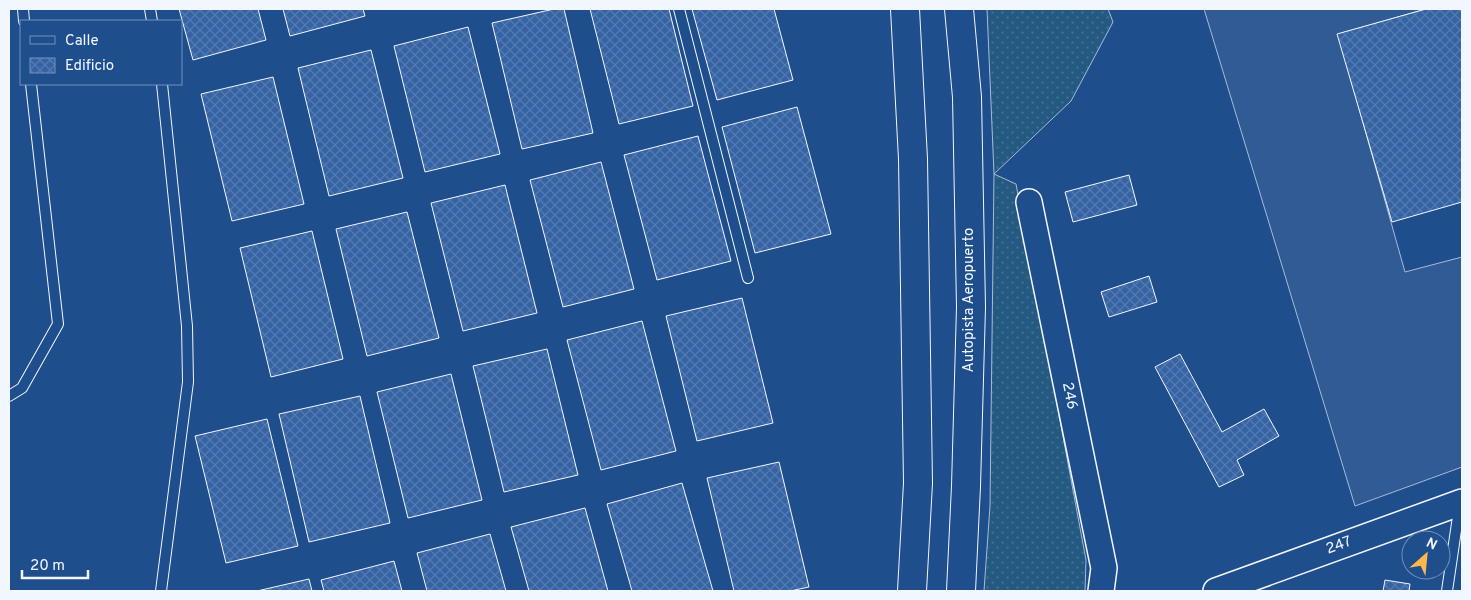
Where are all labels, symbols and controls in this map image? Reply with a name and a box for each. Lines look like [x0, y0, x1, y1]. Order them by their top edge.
legend [20, 20, 182, 85]
text: Calle [65, 32, 99, 51]
text: Edificio [65, 57, 114, 76]
street label: Autopista Aeropuerto [960, 228, 979, 372]
street label: 246 [1057, 381, 1081, 411]
north arrow [1401, 530, 1451, 580]
street label: 247 [1324, 533, 1355, 559]
text: N [1423, 535, 1440, 555]
scale bar [22, 548, 89, 580]
text: 20 m [30, 557, 65, 576]

